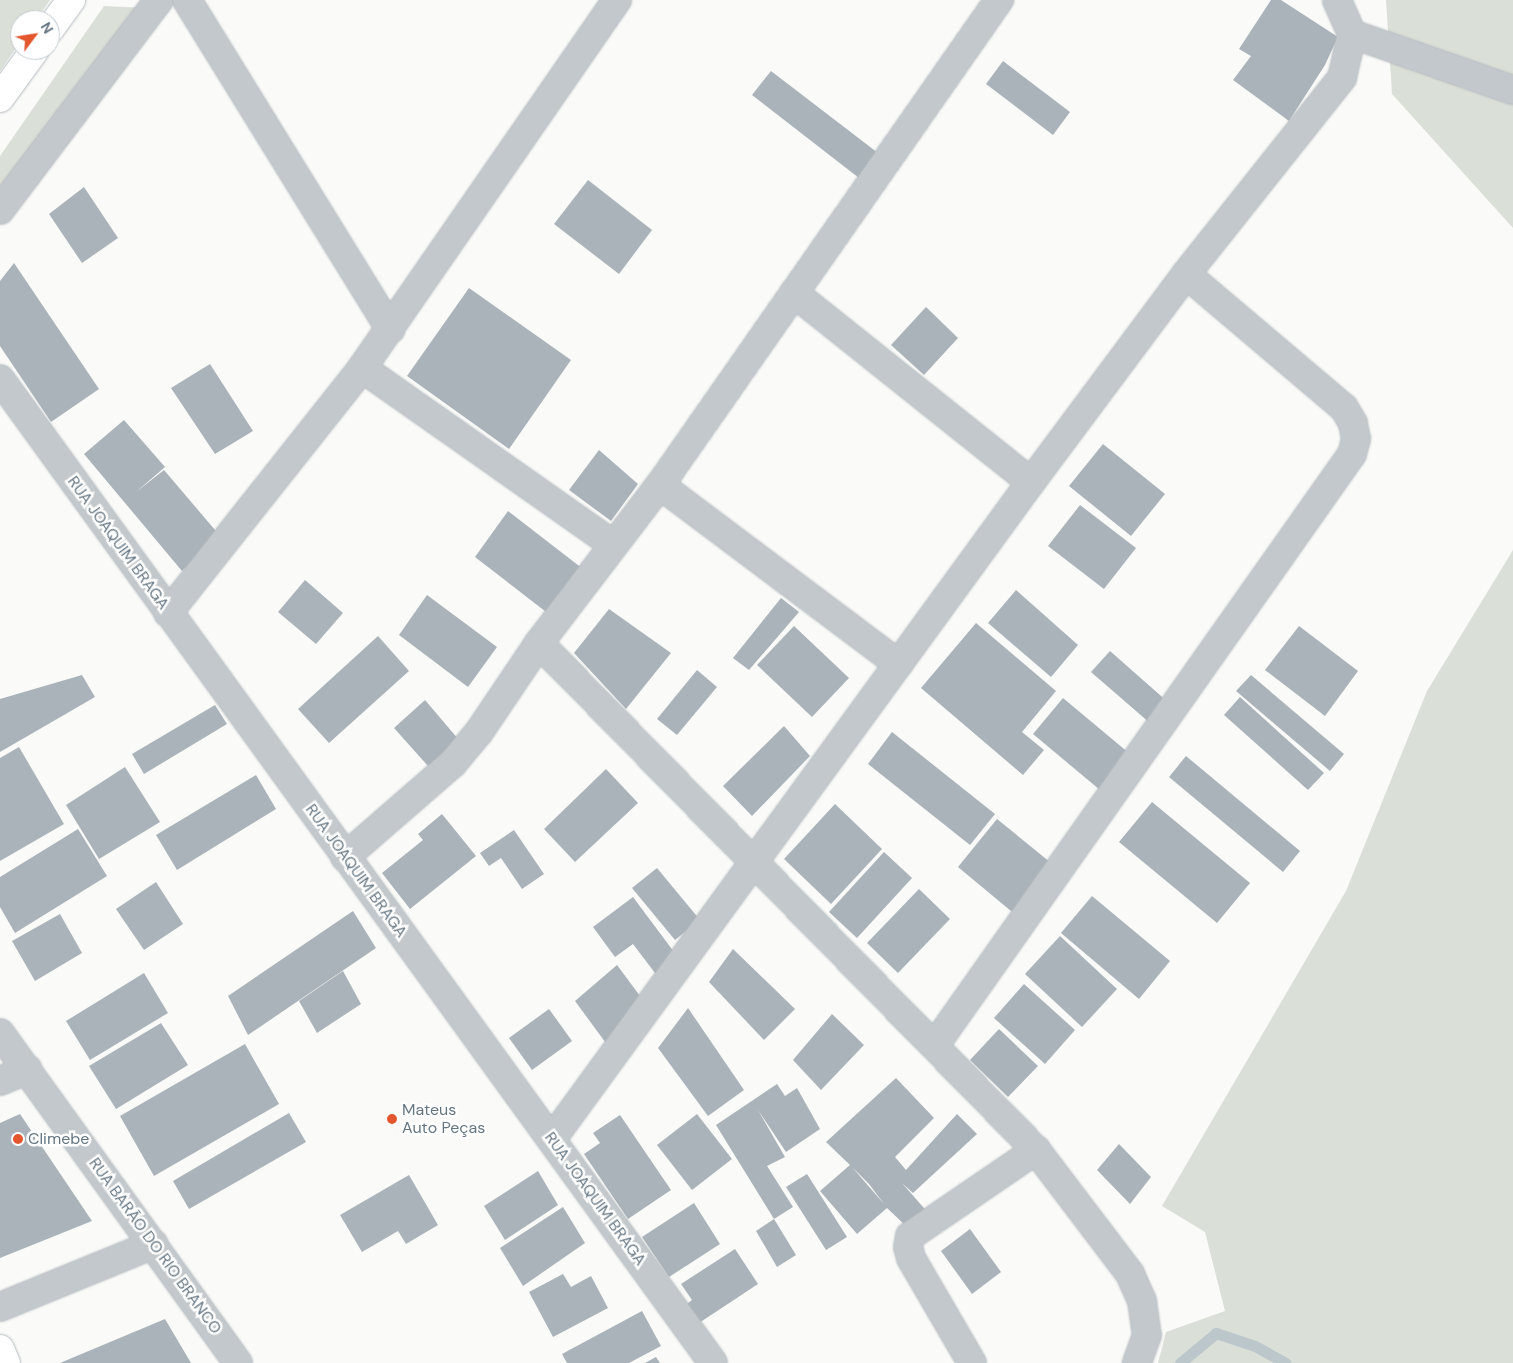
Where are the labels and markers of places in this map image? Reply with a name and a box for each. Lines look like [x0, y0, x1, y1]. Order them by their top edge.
place label: Mateus Auto Peças [402, 1100, 485, 1138]
marker: Mateus Auto Peças [386, 1113, 398, 1125]
place label: Climebe [28, 1129, 89, 1149]
marker: Climebe [12, 1133, 24, 1145]

